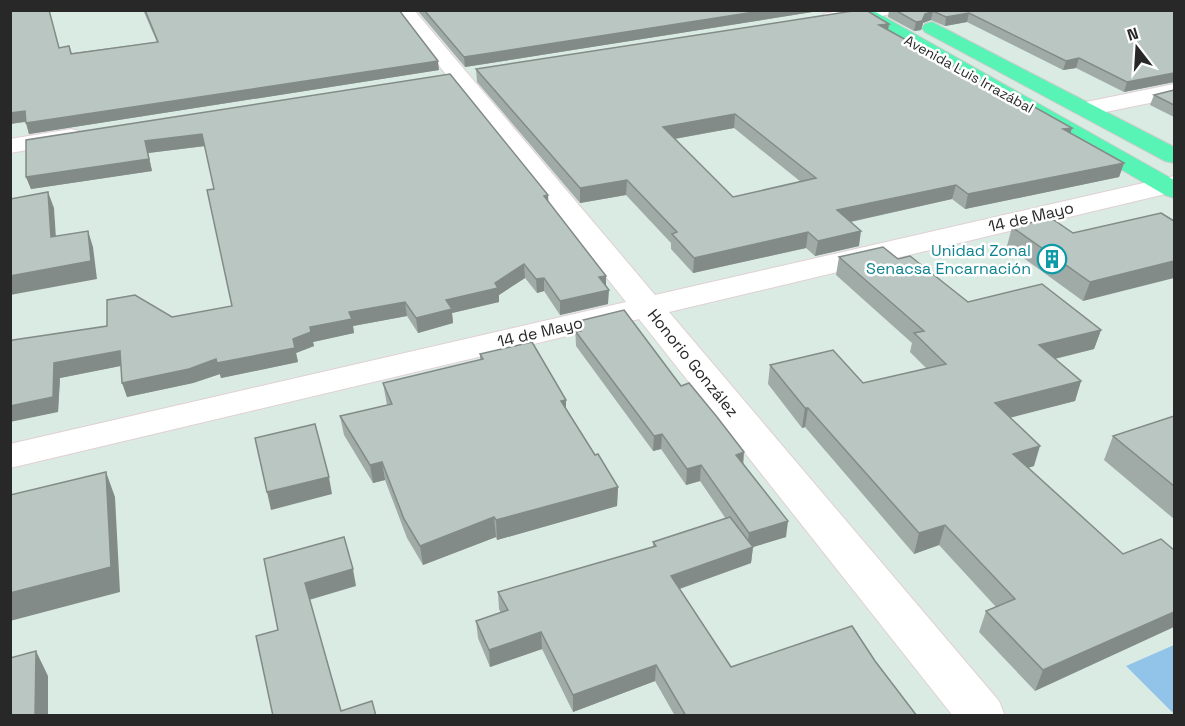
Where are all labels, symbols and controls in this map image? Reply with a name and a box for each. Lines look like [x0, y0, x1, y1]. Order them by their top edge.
north arrow [1107, 18, 1167, 78]
text: N [1125, 23, 1141, 46]
street label: Avenida Luis Irrazábal [901, 31, 1037, 117]
street label: 14 de Mayo [986, 197, 1076, 237]
place label: Unidad Zonal Senacsa Encarnación [866, 240, 1031, 279]
building icon: Unidad Zonal Senacsa Encarnación [1036, 243, 1068, 275]
street label: Honorio González [643, 305, 743, 421]
street label: 14 de Mayo [495, 312, 585, 352]

